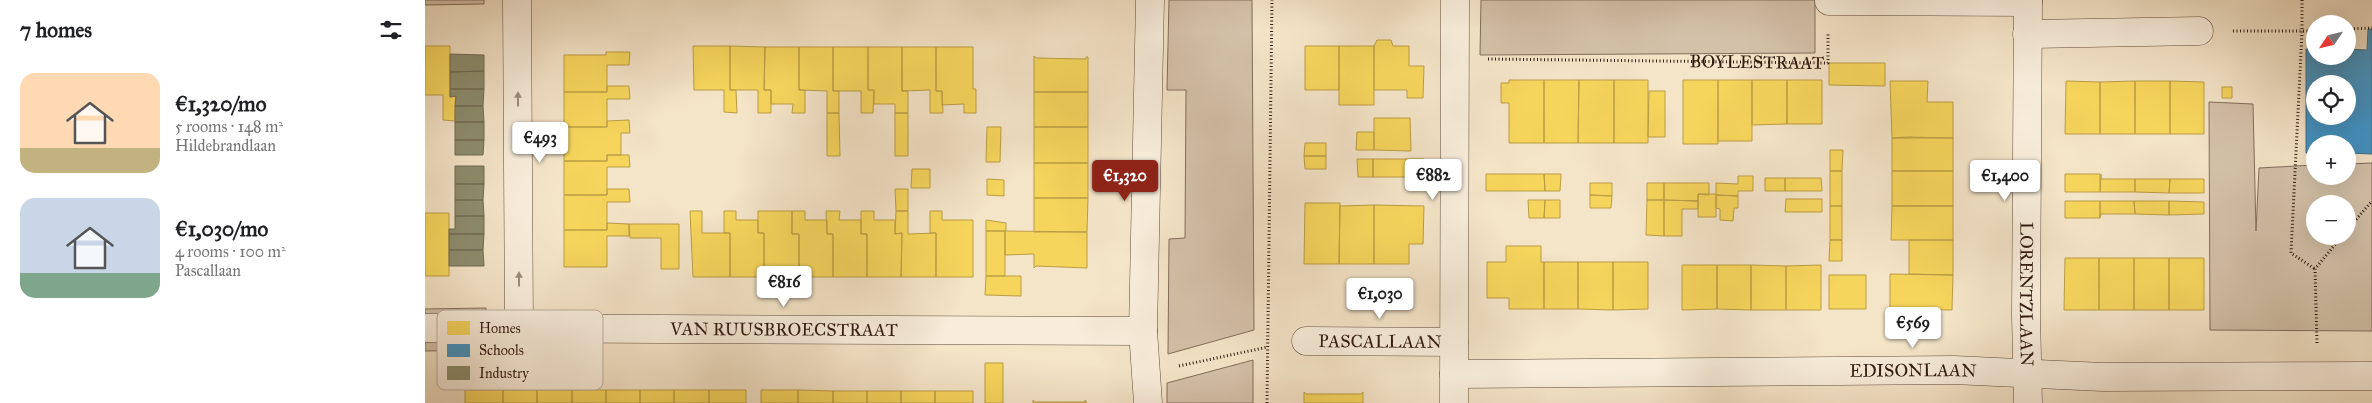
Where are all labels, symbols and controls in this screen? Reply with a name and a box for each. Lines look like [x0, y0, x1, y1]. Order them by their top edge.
north arrow [2306, 15, 2356, 65]
map controls [2306, 15, 2356, 245]
icon: filters [377, 16, 405, 44]
text: 7 homes [20, 17, 92, 43]
street label: BOYLESTRAAT [1690, 50, 1824, 74]
button: locate [2306, 75, 2356, 125]
text: €1,320/mo [175, 91, 266, 117]
one-way arrow [514, 91, 522, 107]
icon: home [60, 93, 120, 153]
text: 5 rooms · 148 m² [175, 117, 283, 136]
pin: €493 [510, 121, 570, 164]
text: €493 [523, 128, 557, 147]
button: + [2306, 135, 2356, 185]
text: Hildebrandlaan [175, 136, 276, 155]
pin: €882 [1403, 158, 1463, 201]
pin: €1,320 [1084, 160, 1166, 202]
pin: €1,400 [1964, 160, 2046, 202]
text: €882 [1416, 165, 1450, 184]
text: €1,320 [1103, 166, 1147, 185]
text: €1,400 [1981, 166, 2029, 185]
button: − [2306, 195, 2356, 245]
text: €1,030/mo [175, 216, 268, 242]
icon: home [60, 218, 120, 278]
street label: LORENTZLAAN [2015, 222, 2038, 367]
text: 4 rooms · 100 m² [175, 242, 286, 261]
text: Pascallaan [175, 261, 241, 280]
pin: €816 [754, 266, 814, 308]
one-way arrow [515, 271, 523, 287]
text: €816 [768, 272, 800, 291]
pin: €1,030 [1339, 278, 1421, 320]
text: €1,030 [1357, 284, 1403, 303]
pin: €569 [1883, 306, 1943, 349]
legend [437, 310, 603, 390]
text: €569 [1896, 313, 1930, 332]
street label: VAN RUUSBROECSTRAAT [669, 318, 898, 341]
text: Homes [479, 320, 521, 337]
street label: PASCALLAAN [1318, 330, 1442, 353]
text: Schools [479, 342, 524, 359]
street label: EDISONLAAN [1849, 359, 1977, 382]
text: Industry [479, 365, 529, 382]

